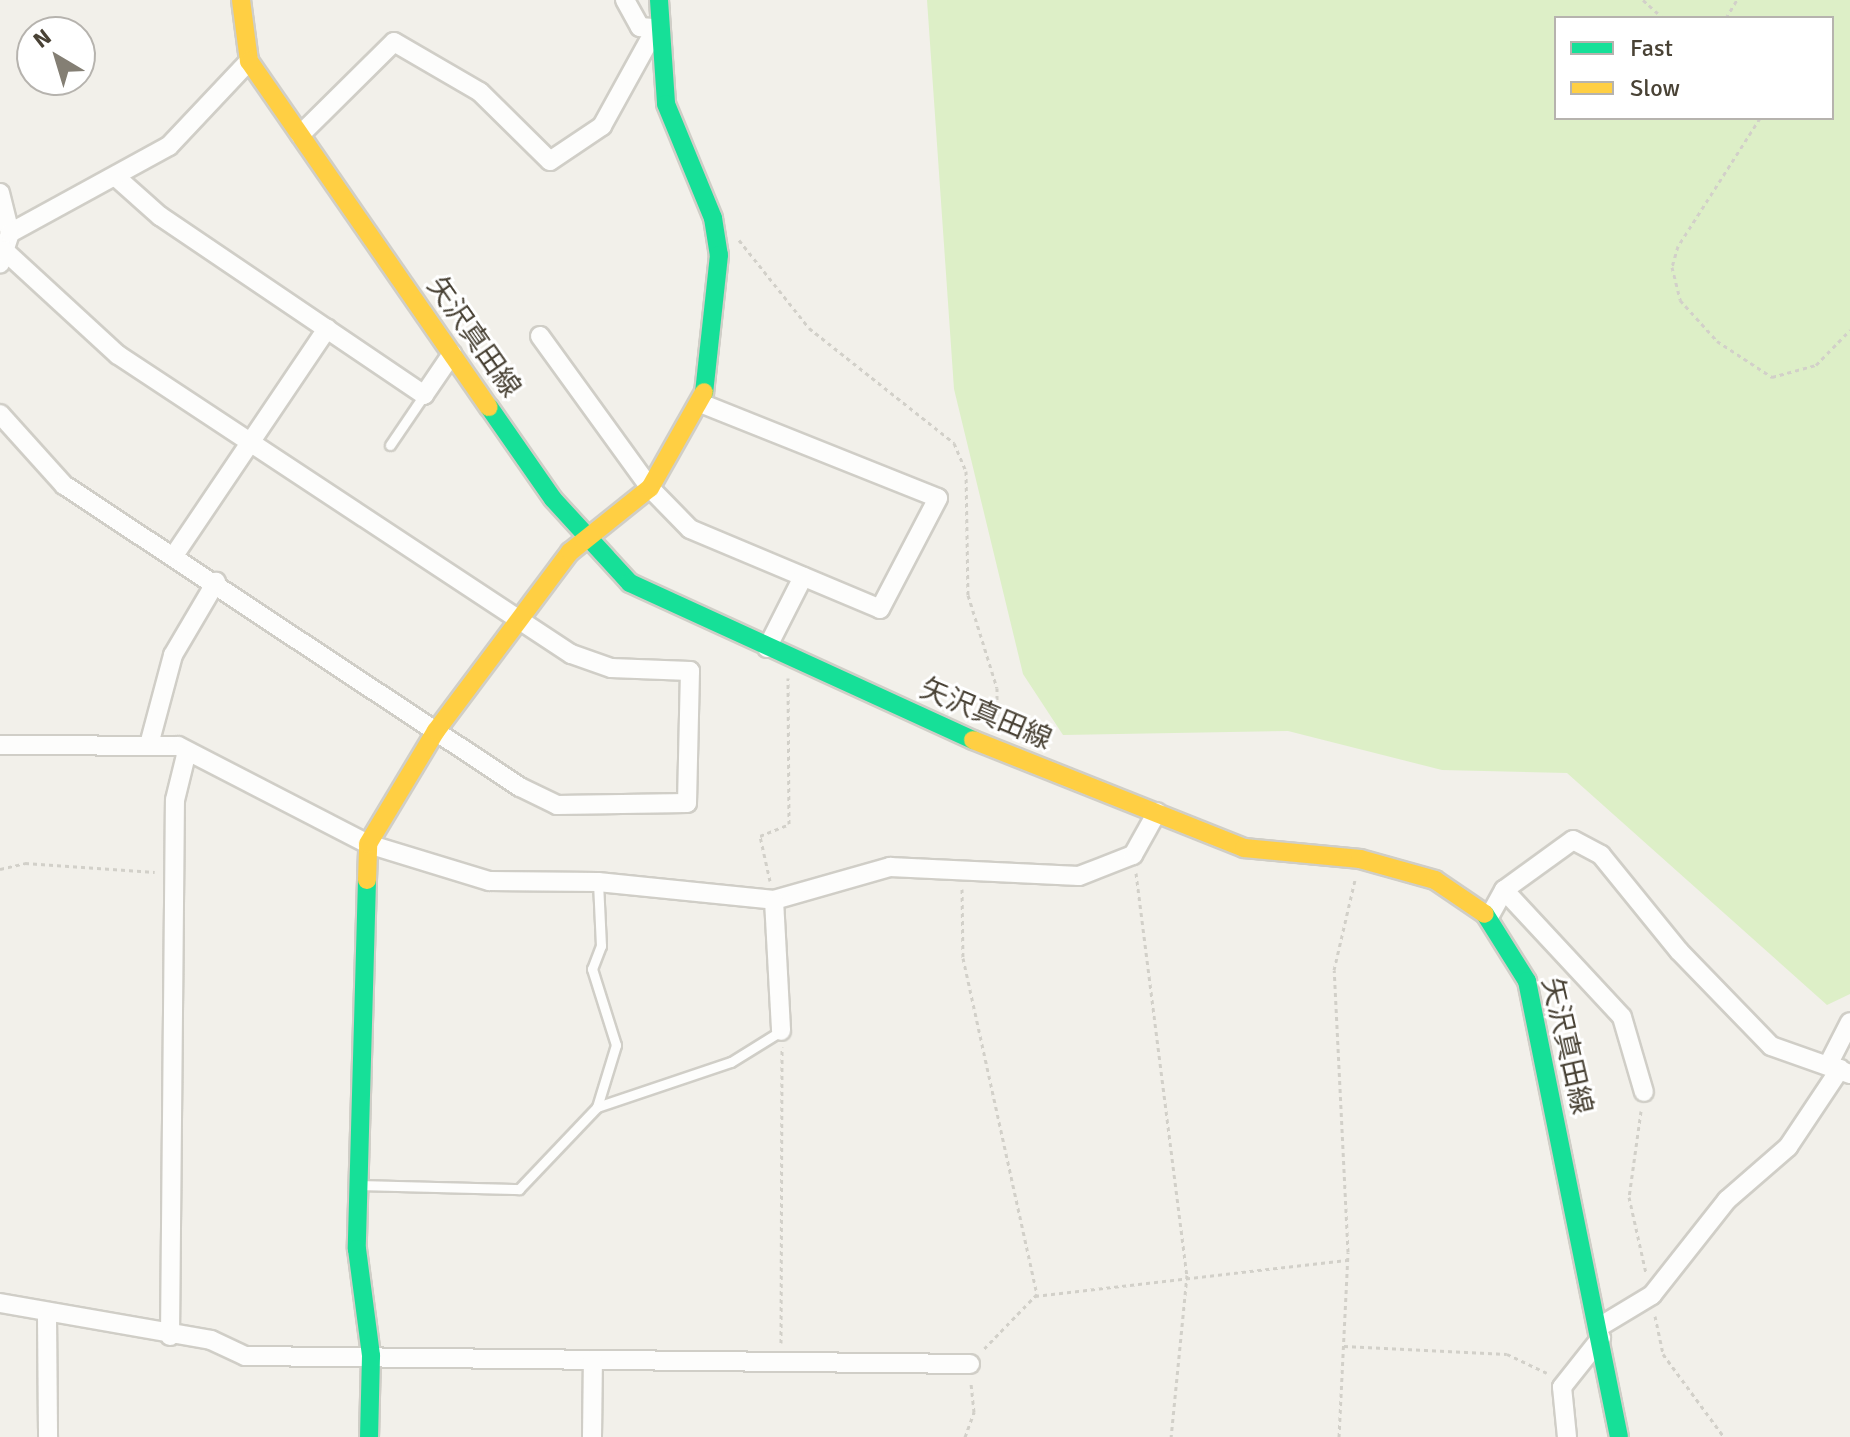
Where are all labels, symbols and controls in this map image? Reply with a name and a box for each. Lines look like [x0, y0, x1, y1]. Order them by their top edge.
north arrow [16, 16, 96, 96]
legend [1554, 16, 1834, 120]
text: N [28, 23, 56, 54]
text: Fast [1630, 33, 1673, 63]
text: Slow [1630, 73, 1680, 103]
street label: 矢沢真田線 [420, 270, 528, 404]
street label: 矢沢真田線 [915, 671, 1057, 757]
street label: 矢沢真田線 [1535, 974, 1599, 1118]

